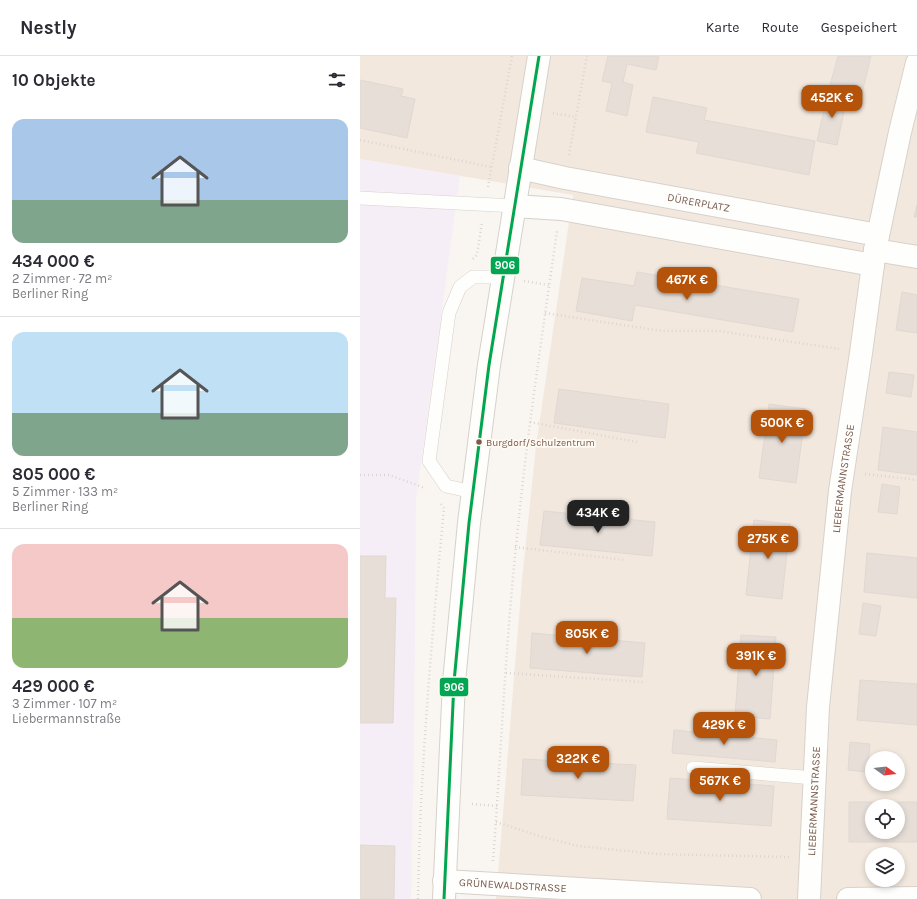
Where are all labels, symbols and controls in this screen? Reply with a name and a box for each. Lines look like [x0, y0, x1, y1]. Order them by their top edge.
text: Nestly [20, 17, 77, 39]
text: Karte [706, 19, 740, 36]
text: Route [762, 19, 799, 36]
text: Gespeichert [821, 19, 897, 36]
icon: filters [326, 69, 348, 91]
text: 10 Objekte [12, 70, 96, 90]
pin: 452K € [799, 85, 865, 119]
text: 452K € [810, 90, 854, 105]
icon: home [144, 145, 216, 217]
street label: DÜRERPLATZ [666, 191, 731, 215]
text: 434 000 € [12, 251, 94, 271]
line badge: 906 [490, 256, 520, 275]
text: 906 [495, 259, 515, 272]
pin: 467K € [654, 267, 720, 301]
text: 2 Zimmer · 72 m² [12, 271, 112, 286]
text: 467K € [666, 272, 708, 287]
text: Berliner Ring [12, 286, 88, 301]
icon: home [144, 358, 216, 430]
pin: 500K € [749, 410, 815, 444]
text: 500K € [760, 415, 804, 430]
street label: LIEBERMANNSTRASSE [830, 423, 857, 534]
marker: Burgdorf/Schulzentrum [474, 437, 484, 447]
place label: Burgdorf/Schulzentrum [486, 437, 595, 449]
text: 805 000 € [12, 464, 95, 484]
text: 5 Zimmer · 133 m² [12, 484, 118, 499]
text: Berliner Ring [12, 499, 88, 514]
pin: 434K € [565, 500, 631, 534]
text: 434K € [576, 505, 620, 520]
pin: 275K € [735, 526, 801, 560]
text: 275K € [747, 531, 789, 546]
icon: home [144, 570, 216, 642]
pin: 805K € [554, 621, 620, 655]
text: 805K € [565, 626, 609, 641]
pin: 391K € [723, 643, 789, 677]
text: 391K € [736, 648, 776, 663]
text: 429 000 € [12, 676, 94, 696]
line badge: 906 [439, 677, 469, 697]
text: 906 [444, 681, 464, 694]
text: 3 Zimmer · 107 m² [12, 696, 117, 711]
text: Liebermannstraße [12, 711, 121, 726]
pin: 429K € [691, 712, 757, 746]
text: 429K € [702, 717, 746, 732]
pin: 322K € [545, 746, 611, 780]
street label: LIEBERMANNSTRASSE [805, 746, 823, 856]
text: 322K € [556, 751, 600, 766]
north arrow [865, 751, 905, 791]
map controls [865, 751, 905, 887]
pin: 567K € [687, 768, 753, 802]
text: 567K € [699, 773, 741, 788]
button: locate [865, 799, 905, 839]
button: layers [865, 847, 905, 887]
street label: GRÜNEWALDSTRASSE [459, 876, 567, 895]

